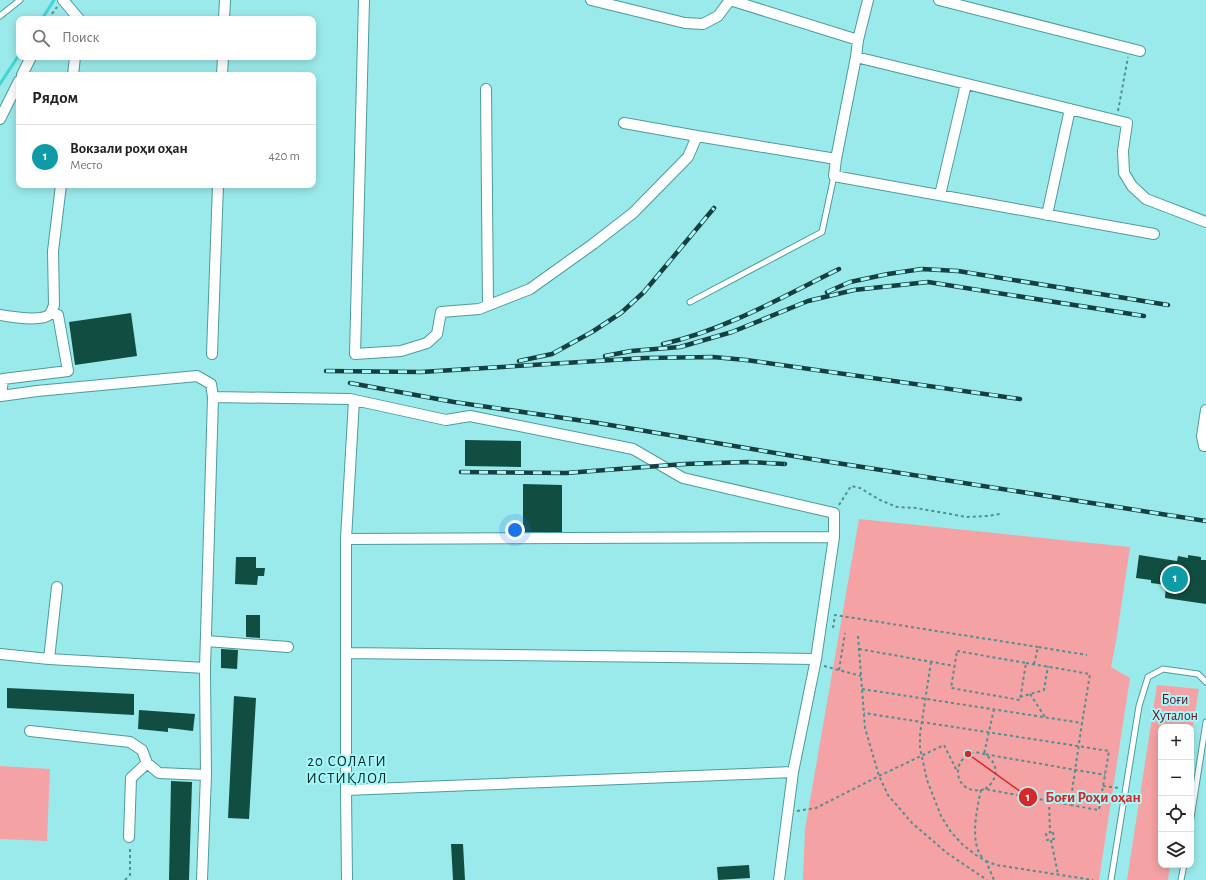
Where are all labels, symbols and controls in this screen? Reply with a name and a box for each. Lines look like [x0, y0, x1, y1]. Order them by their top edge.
search box [16, 16, 316, 60]
icon: search [30, 27, 52, 49]
text: Поиск [62, 30, 100, 45]
text: Рядом [32, 89, 78, 106]
text: Вокзали роҳи оҳан [70, 141, 188, 156]
text: 1 [43, 150, 47, 163]
text: 420 m [268, 150, 300, 163]
text: Место [70, 159, 102, 172]
your location [505, 520, 525, 540]
pin: 1 [1162, 564, 1188, 594]
park label: Боғи Хуталон [1152, 693, 1198, 723]
map controls [1158, 724, 1194, 868]
button: + [1158, 724, 1194, 760]
district label: 20 СОЛАГИ ИСТИҚЛОЛ [306, 754, 388, 786]
button: − [1158, 760, 1194, 796]
callout: Боғи Роҳи оҳан [1018, 783, 1149, 810]
text: Боғи Роҳи оҳан [1045, 790, 1141, 805]
text: 1 [1026, 791, 1030, 803]
button: locate [1158, 796, 1194, 832]
button: layers [1158, 832, 1194, 868]

